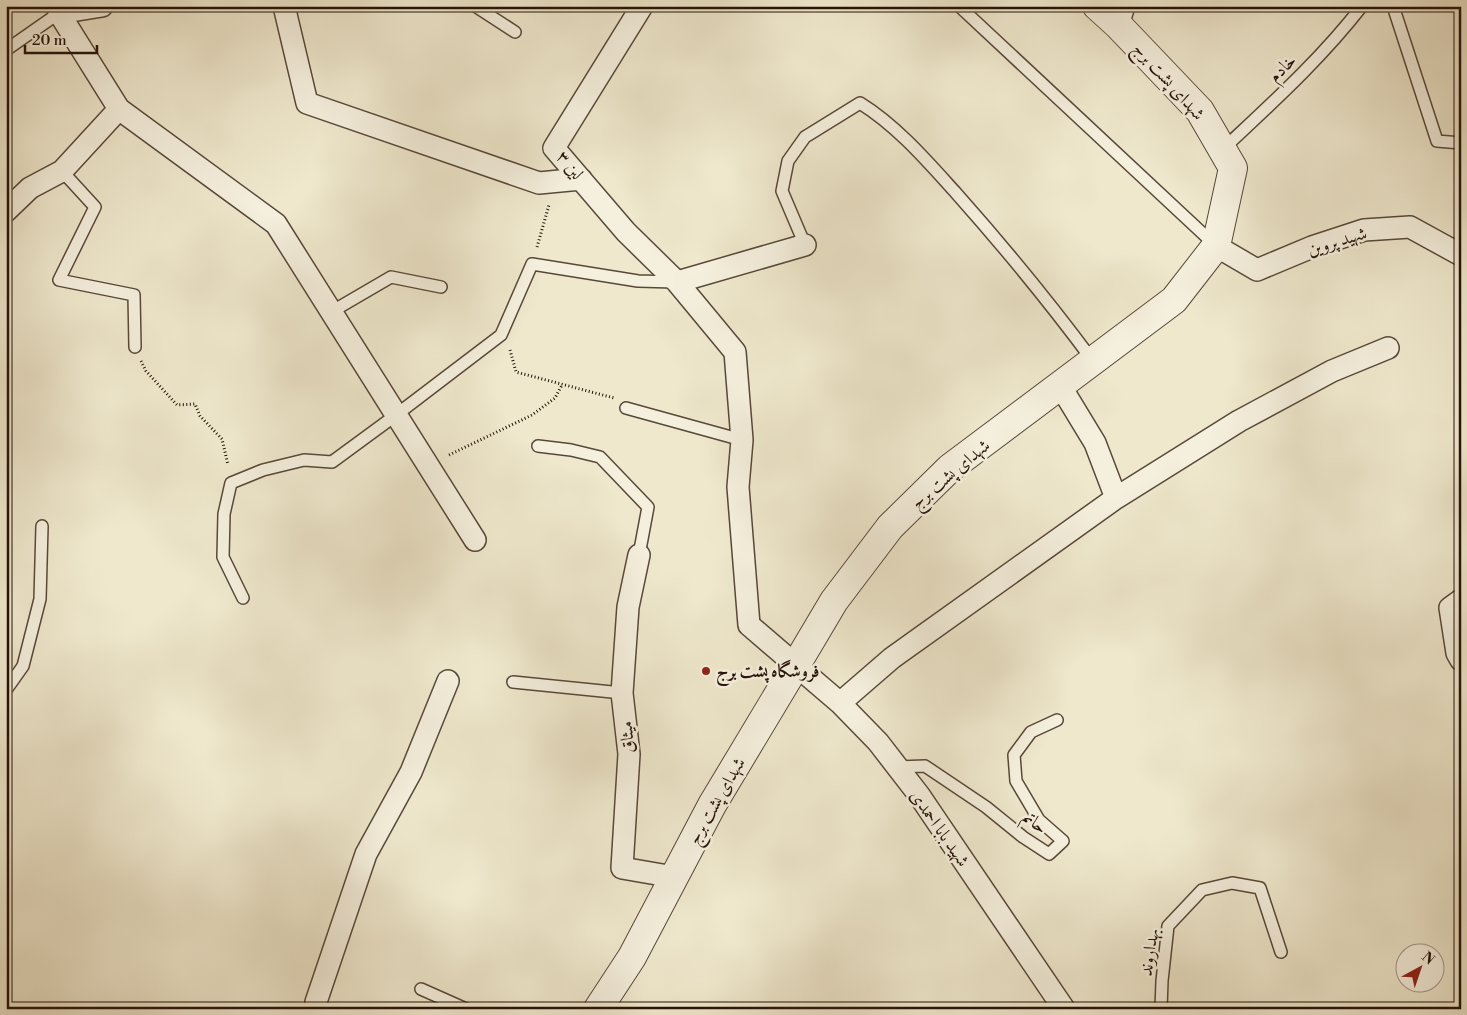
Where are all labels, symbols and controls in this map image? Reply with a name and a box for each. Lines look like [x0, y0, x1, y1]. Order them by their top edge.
scale bar [25, 22, 98, 54]
text: 20 m [32, 31, 67, 50]
street label: شهدای پشت برج [1125, 38, 1210, 128]
street label: خادم [1263, 49, 1304, 90]
street label: لین ۳ [551, 146, 588, 185]
street label: شهید پروین [1305, 222, 1370, 261]
street label: شهدای پشت برج [906, 434, 998, 517]
place label: فروشگاه پشت برج [716, 659, 819, 687]
marker: فروشگاه پشت برج [700, 665, 712, 677]
street label: میثاق [615, 720, 640, 754]
street label: شهدای پشت برج [682, 753, 754, 851]
street label: شهید بابا احمدی [905, 785, 975, 871]
street label: حاتم [1015, 806, 1052, 843]
street label: بهداروند [1134, 927, 1165, 978]
north arrow [1394, 942, 1444, 992]
text: N [1418, 948, 1438, 969]

